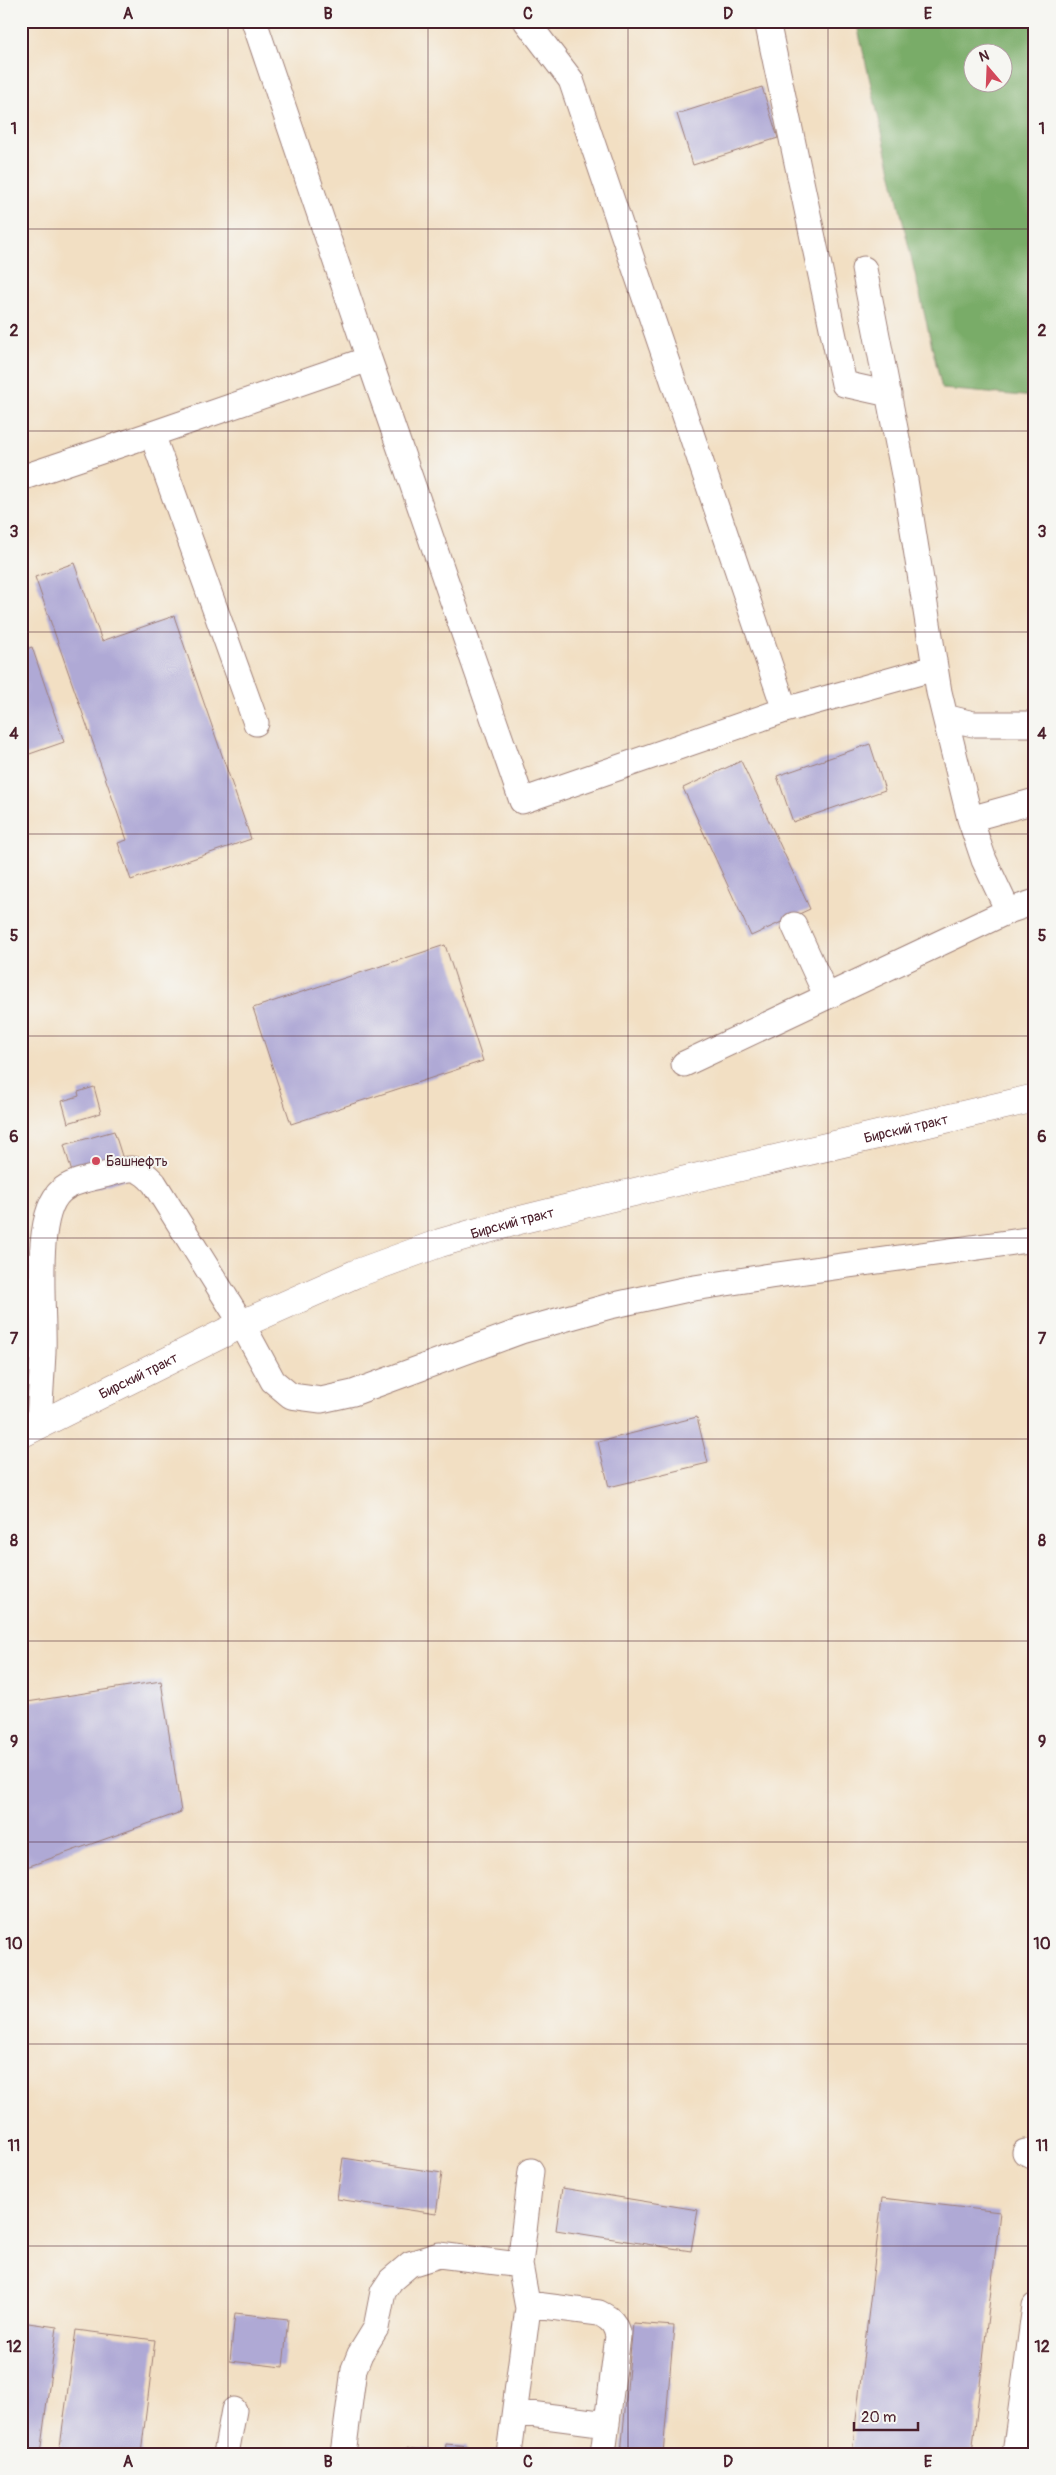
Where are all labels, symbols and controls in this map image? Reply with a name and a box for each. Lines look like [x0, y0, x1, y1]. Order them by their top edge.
text: A [123, 4, 134, 24]
text: B [323, 4, 333, 24]
text: C [523, 4, 533, 24]
text: D [723, 4, 733, 24]
text: E [924, 4, 933, 24]
north arrow [964, 42, 1014, 92]
text: N [977, 47, 991, 66]
text: 1 [11, 119, 17, 139]
text: 1 [1039, 119, 1045, 139]
text: 2 [10, 321, 19, 341]
text: 2 [1038, 321, 1047, 341]
text: 3 [10, 522, 19, 542]
text: 3 [1038, 522, 1047, 542]
text: 4 [9, 724, 19, 744]
text: 4 [1037, 724, 1047, 744]
text: 5 [10, 926, 19, 946]
text: 5 [1038, 926, 1047, 946]
street label: Бирский тракт [862, 1110, 950, 1146]
text: 6 [9, 1127, 19, 1147]
text: 6 [1037, 1127, 1047, 1147]
place label: Башнефть [106, 1153, 168, 1170]
marker: Башнефть [90, 1155, 102, 1167]
street label: Бирский тракт [468, 1203, 556, 1242]
text: 7 [10, 1329, 19, 1349]
text: 7 [1038, 1329, 1047, 1349]
street label: Бирский тракт [96, 1349, 181, 1402]
text: 8 [10, 1531, 18, 1551]
text: 8 [1038, 1531, 1046, 1551]
text: 9 [10, 1732, 18, 1752]
text: 9 [1038, 1732, 1046, 1752]
text: 10 [5, 1934, 23, 1954]
text: 10 [1033, 1934, 1051, 1954]
text: 11 [8, 2136, 20, 2156]
text: 11 [1036, 2136, 1048, 2156]
text: 12 [6, 2337, 22, 2357]
text: 12 [1034, 2337, 1050, 2357]
scale bar [854, 2400, 917, 2432]
text: 20 m [861, 2408, 896, 2427]
text: A [123, 2452, 134, 2472]
text: B [323, 2452, 333, 2472]
text: C [523, 2452, 533, 2472]
text: D [723, 2452, 733, 2472]
text: E [924, 2452, 933, 2472]

